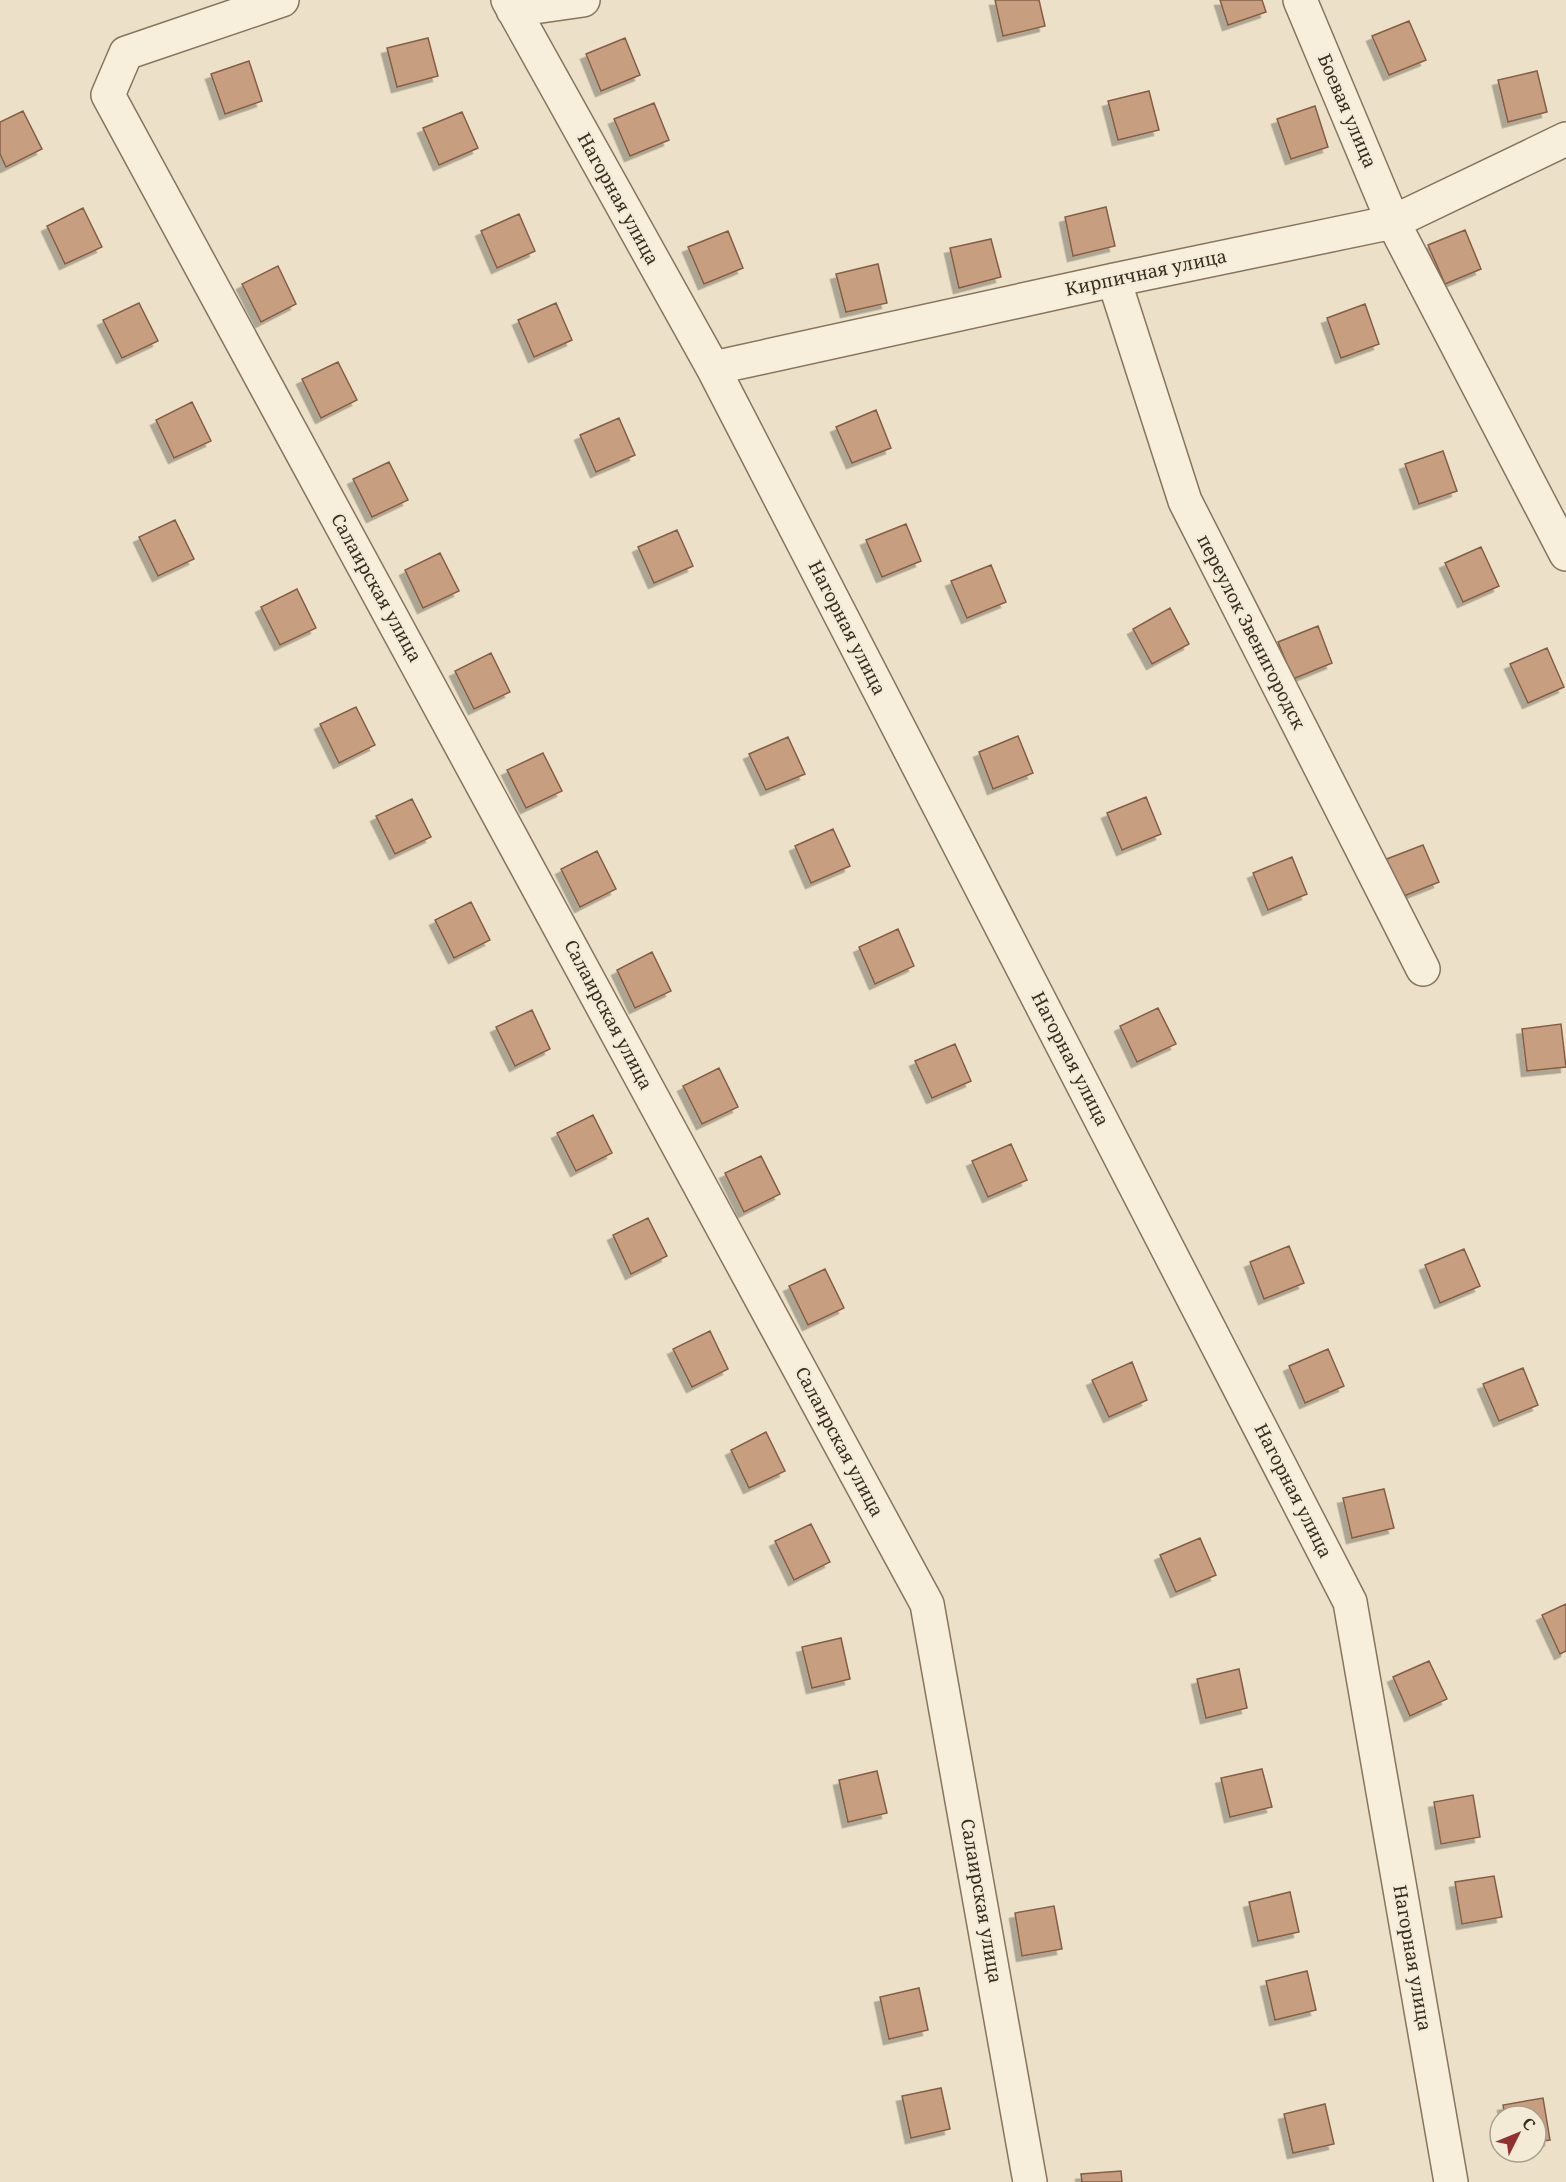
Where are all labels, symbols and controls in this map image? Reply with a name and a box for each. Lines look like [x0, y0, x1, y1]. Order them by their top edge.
street label: Боевая улица [1313, 50, 1383, 172]
street label: Нагорная улица [573, 128, 665, 269]
street label: Кирпичная улица [1063, 243, 1229, 301]
street label: Салаирская улица [326, 509, 428, 666]
street label: переулок Звенигородск [1192, 530, 1312, 733]
street label: Нагорная улица [804, 556, 892, 699]
street label: Салаирская улица [559, 935, 659, 1094]
street label: Нагорная улица [1027, 987, 1115, 1130]
street label: Салаирская улица [790, 1362, 890, 1521]
street label: Нагорная улица [1250, 1419, 1338, 1562]
street label: Салаирская улица [956, 1817, 1008, 1985]
street label: Нагорная улица [1388, 1883, 1438, 2033]
north arrow [1488, 2104, 1548, 2164]
text: С [1517, 2112, 1541, 2135]

